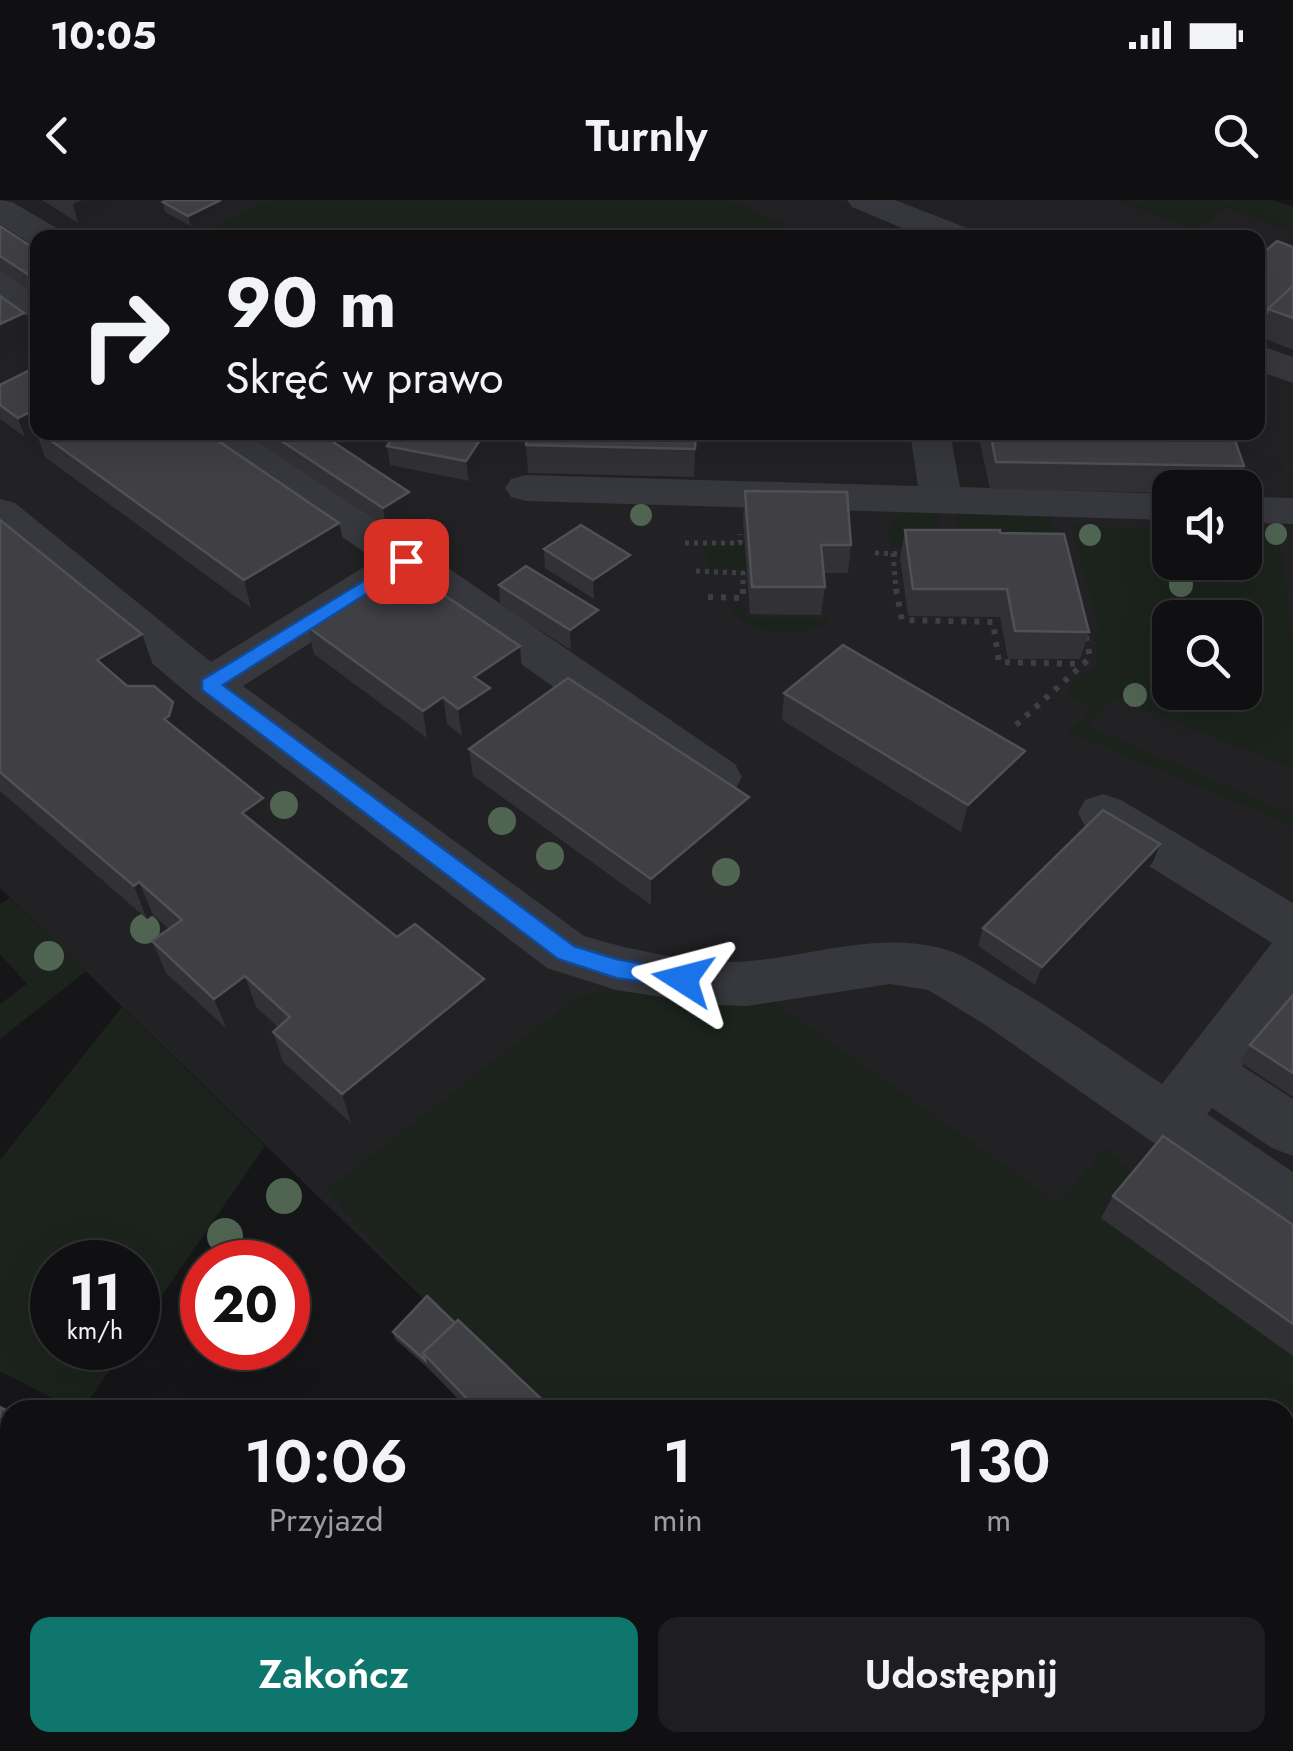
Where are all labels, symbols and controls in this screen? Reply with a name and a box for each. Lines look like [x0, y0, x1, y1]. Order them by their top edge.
text: 10:05 [50, 8, 156, 63]
text: Turnly [585, 103, 708, 168]
icon: back [30, 108, 85, 163]
icon: search [1208, 108, 1263, 163]
text: 90 m [225, 252, 397, 353]
icon: right [60, 270, 190, 400]
text: Skręć w prawo [225, 345, 504, 410]
map controls [1152, 470, 1262, 710]
button: sound [1152, 470, 1262, 580]
pin [364, 519, 449, 604]
icon: arrive [379, 534, 434, 589]
button: search [1152, 600, 1262, 710]
position arrow [631, 927, 735, 1031]
speed limit sign: 20 [180, 1240, 310, 1370]
text: 11 [70, 1256, 120, 1329]
text: km/h [67, 1312, 123, 1348]
text: 10:06 [244, 1418, 408, 1505]
text: 1 [663, 1418, 692, 1505]
text: 130 [947, 1418, 1051, 1505]
text: Przyjazd [269, 1497, 383, 1543]
text: min [652, 1497, 703, 1543]
text: m [986, 1497, 1011, 1543]
button: Zakończ [30, 1617, 638, 1732]
button: Udostępnij [658, 1617, 1265, 1732]

